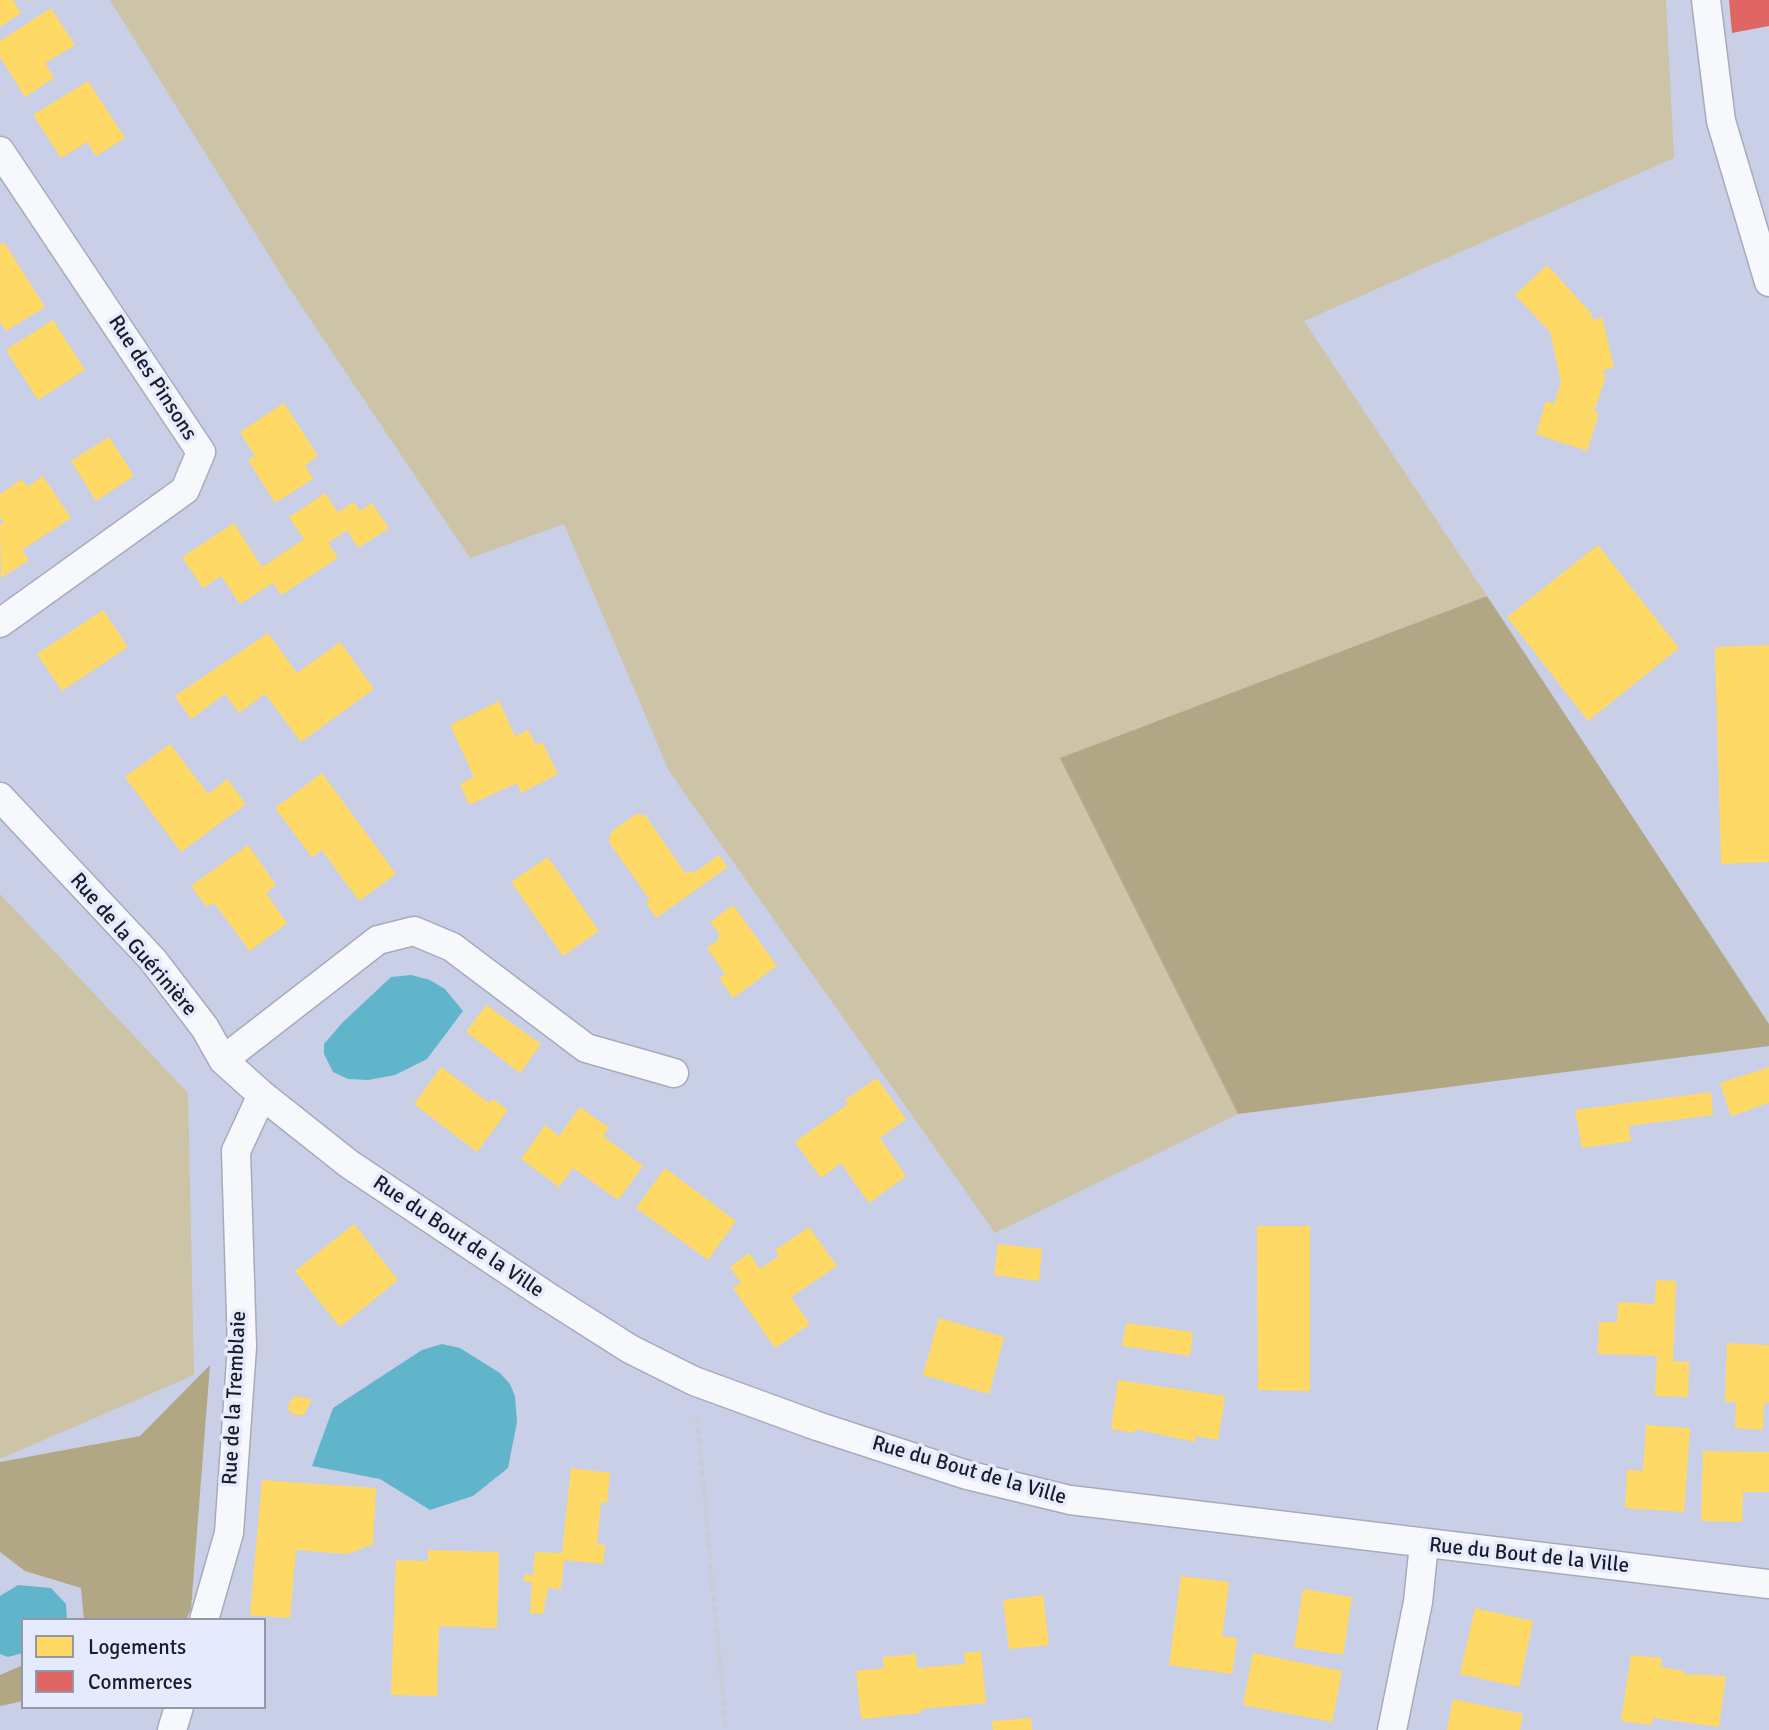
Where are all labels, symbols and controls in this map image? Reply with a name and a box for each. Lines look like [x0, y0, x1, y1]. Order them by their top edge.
street label: Rue des Pinsons [102, 311, 202, 445]
street label: Rue de la Guérinière [64, 868, 202, 1022]
street label: Rue du Bout de la Ville [368, 1170, 548, 1304]
street label: Rue de la Tremblaie [218, 1310, 252, 1486]
street label: Rue du Bout de la Ville [869, 1431, 1069, 1511]
street label: Rue du Bout de la Ville [1428, 1533, 1630, 1579]
legend [21, 1618, 266, 1709]
text: Logements [88, 1634, 186, 1660]
text: Commerces [88, 1669, 192, 1695]

